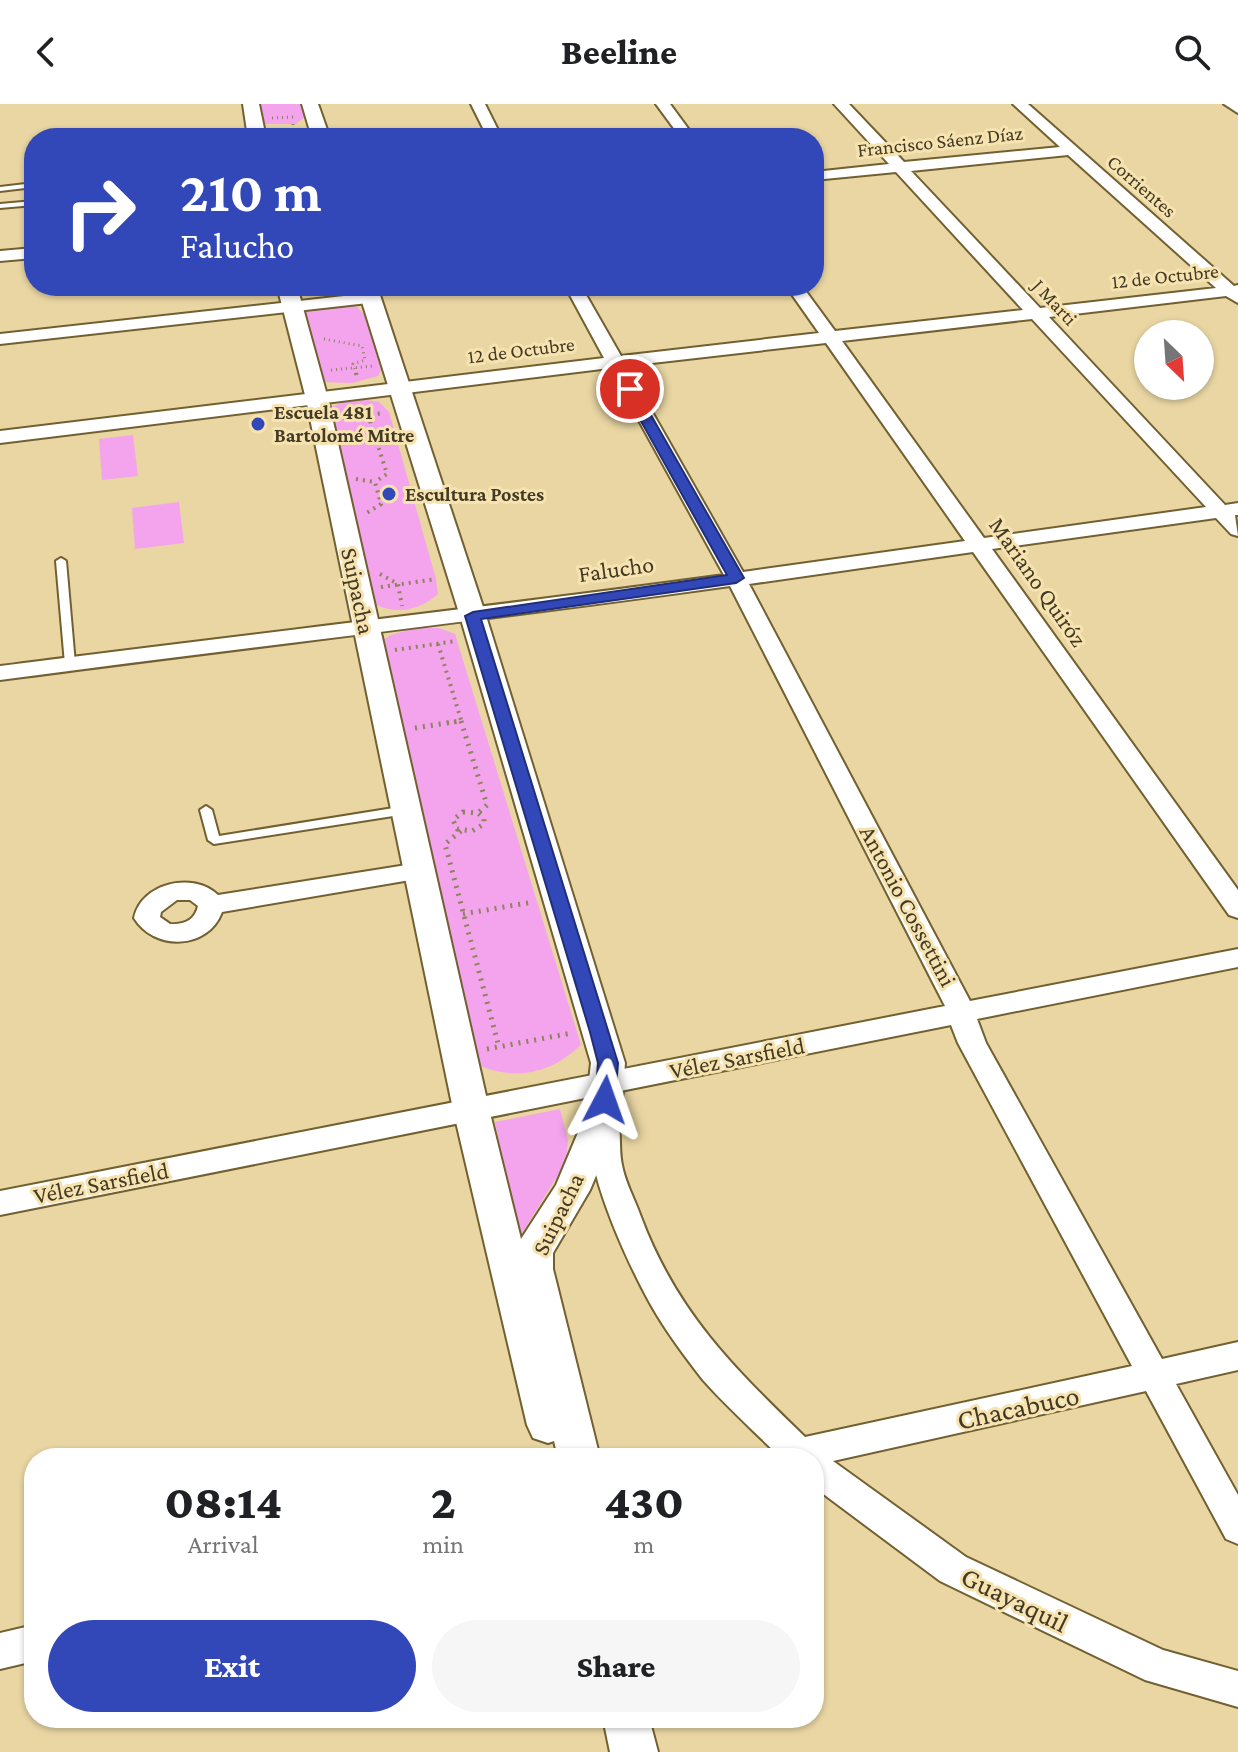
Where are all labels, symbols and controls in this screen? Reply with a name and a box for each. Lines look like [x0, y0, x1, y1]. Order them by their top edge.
icon: back [24, 30, 68, 74]
icon: search [1170, 30, 1214, 74]
text: Beeline [561, 32, 677, 72]
street label: Francisco Sáenz Díaz [856, 121, 1024, 161]
street label: Corrientes [1103, 150, 1181, 222]
icon: right [48, 160, 152, 264]
text: 210 m [180, 161, 322, 223]
text: Falucho [180, 226, 294, 266]
street label: 12 de Octubre [1110, 259, 1220, 293]
street label: J Marti [1026, 273, 1082, 330]
north arrow [1134, 320, 1214, 400]
map controls [1134, 320, 1214, 400]
street label: 12 de Octubre [466, 332, 576, 367]
pin [596, 355, 664, 423]
icon: arrive [608, 367, 652, 411]
place label: Escuela 481 Bartolomé Mitre [274, 401, 414, 446]
marker: Escuela 481 Bartolomé Mitre [249, 415, 267, 433]
place label: Escultura Postes [405, 483, 544, 505]
marker: Escultura Postes [380, 485, 398, 503]
street label: Mariano Quiróz [984, 512, 1093, 651]
street label: Suipacha [336, 545, 381, 637]
street label: Falucho [576, 550, 655, 587]
street label: Antonio Cossettini [855, 821, 962, 991]
street label: Vélez Sarsfield [667, 1031, 807, 1084]
position arrow [563, 1058, 647, 1142]
street label: Vélez Sarsfield [31, 1156, 171, 1209]
street label: Suipacha [526, 1168, 589, 1259]
street label: Chacabuco [954, 1379, 1082, 1436]
text: 08:14 [164, 1475, 282, 1528]
text: 2 [431, 1475, 456, 1528]
text: 430 [604, 1475, 684, 1528]
text: Arrival [188, 1530, 259, 1559]
text: min [422, 1530, 464, 1559]
text: m [634, 1530, 654, 1559]
street label: Guayaquil [956, 1560, 1073, 1639]
button: Exit [48, 1620, 416, 1712]
button: Share [432, 1620, 800, 1712]

